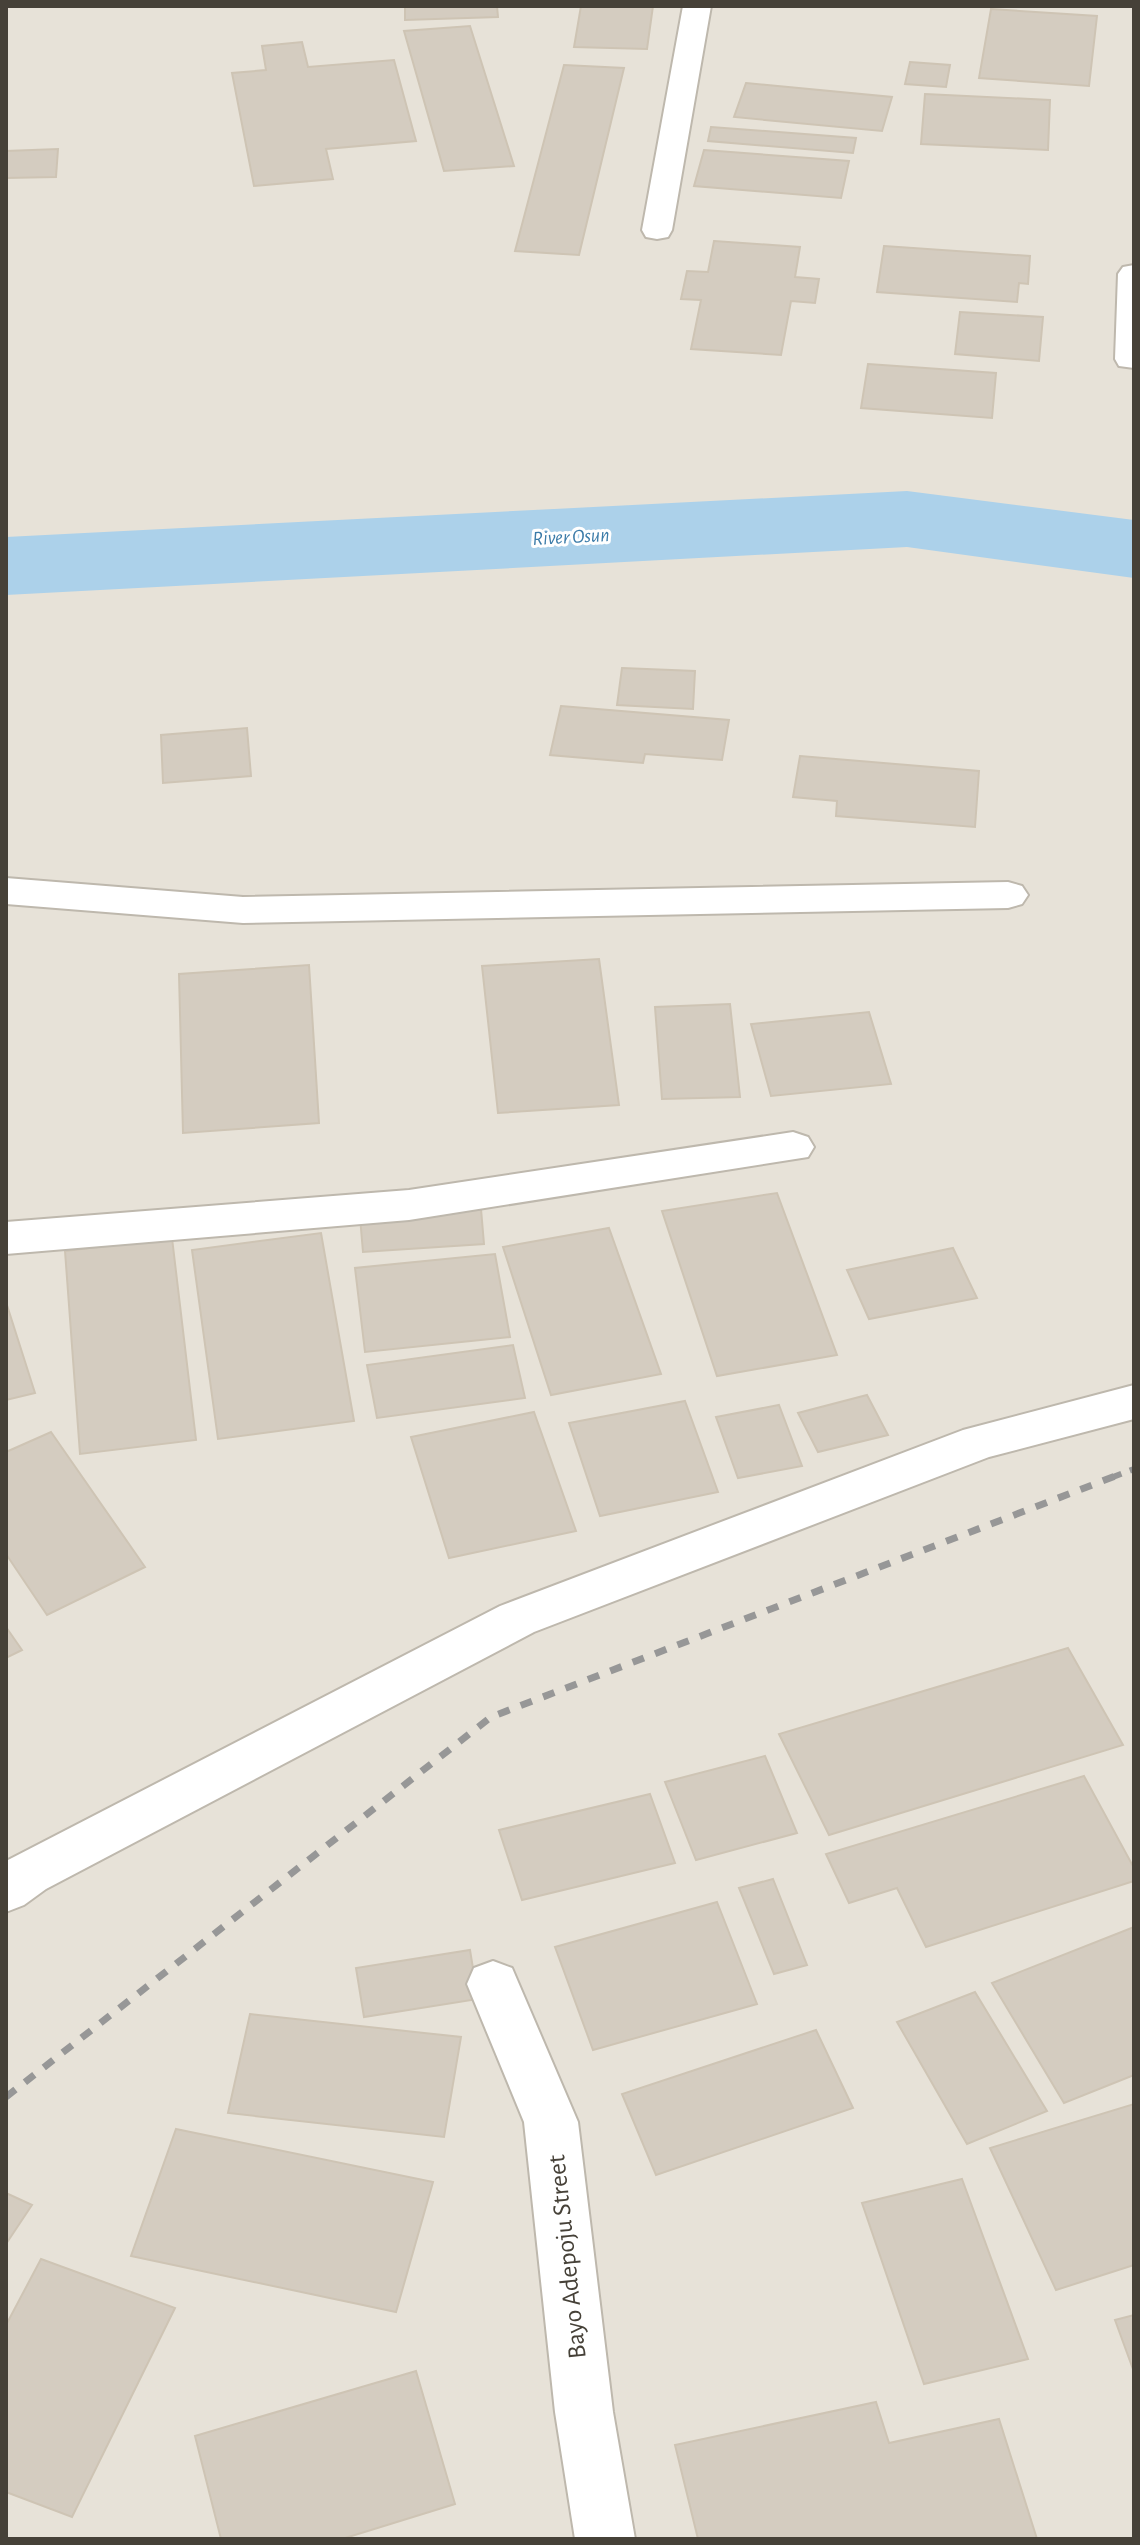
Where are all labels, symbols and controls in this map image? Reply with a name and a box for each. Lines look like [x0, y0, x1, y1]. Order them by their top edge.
water label: River Osun [532, 525, 610, 549]
street label: Bayo Adepoju Street [543, 2154, 591, 2360]

